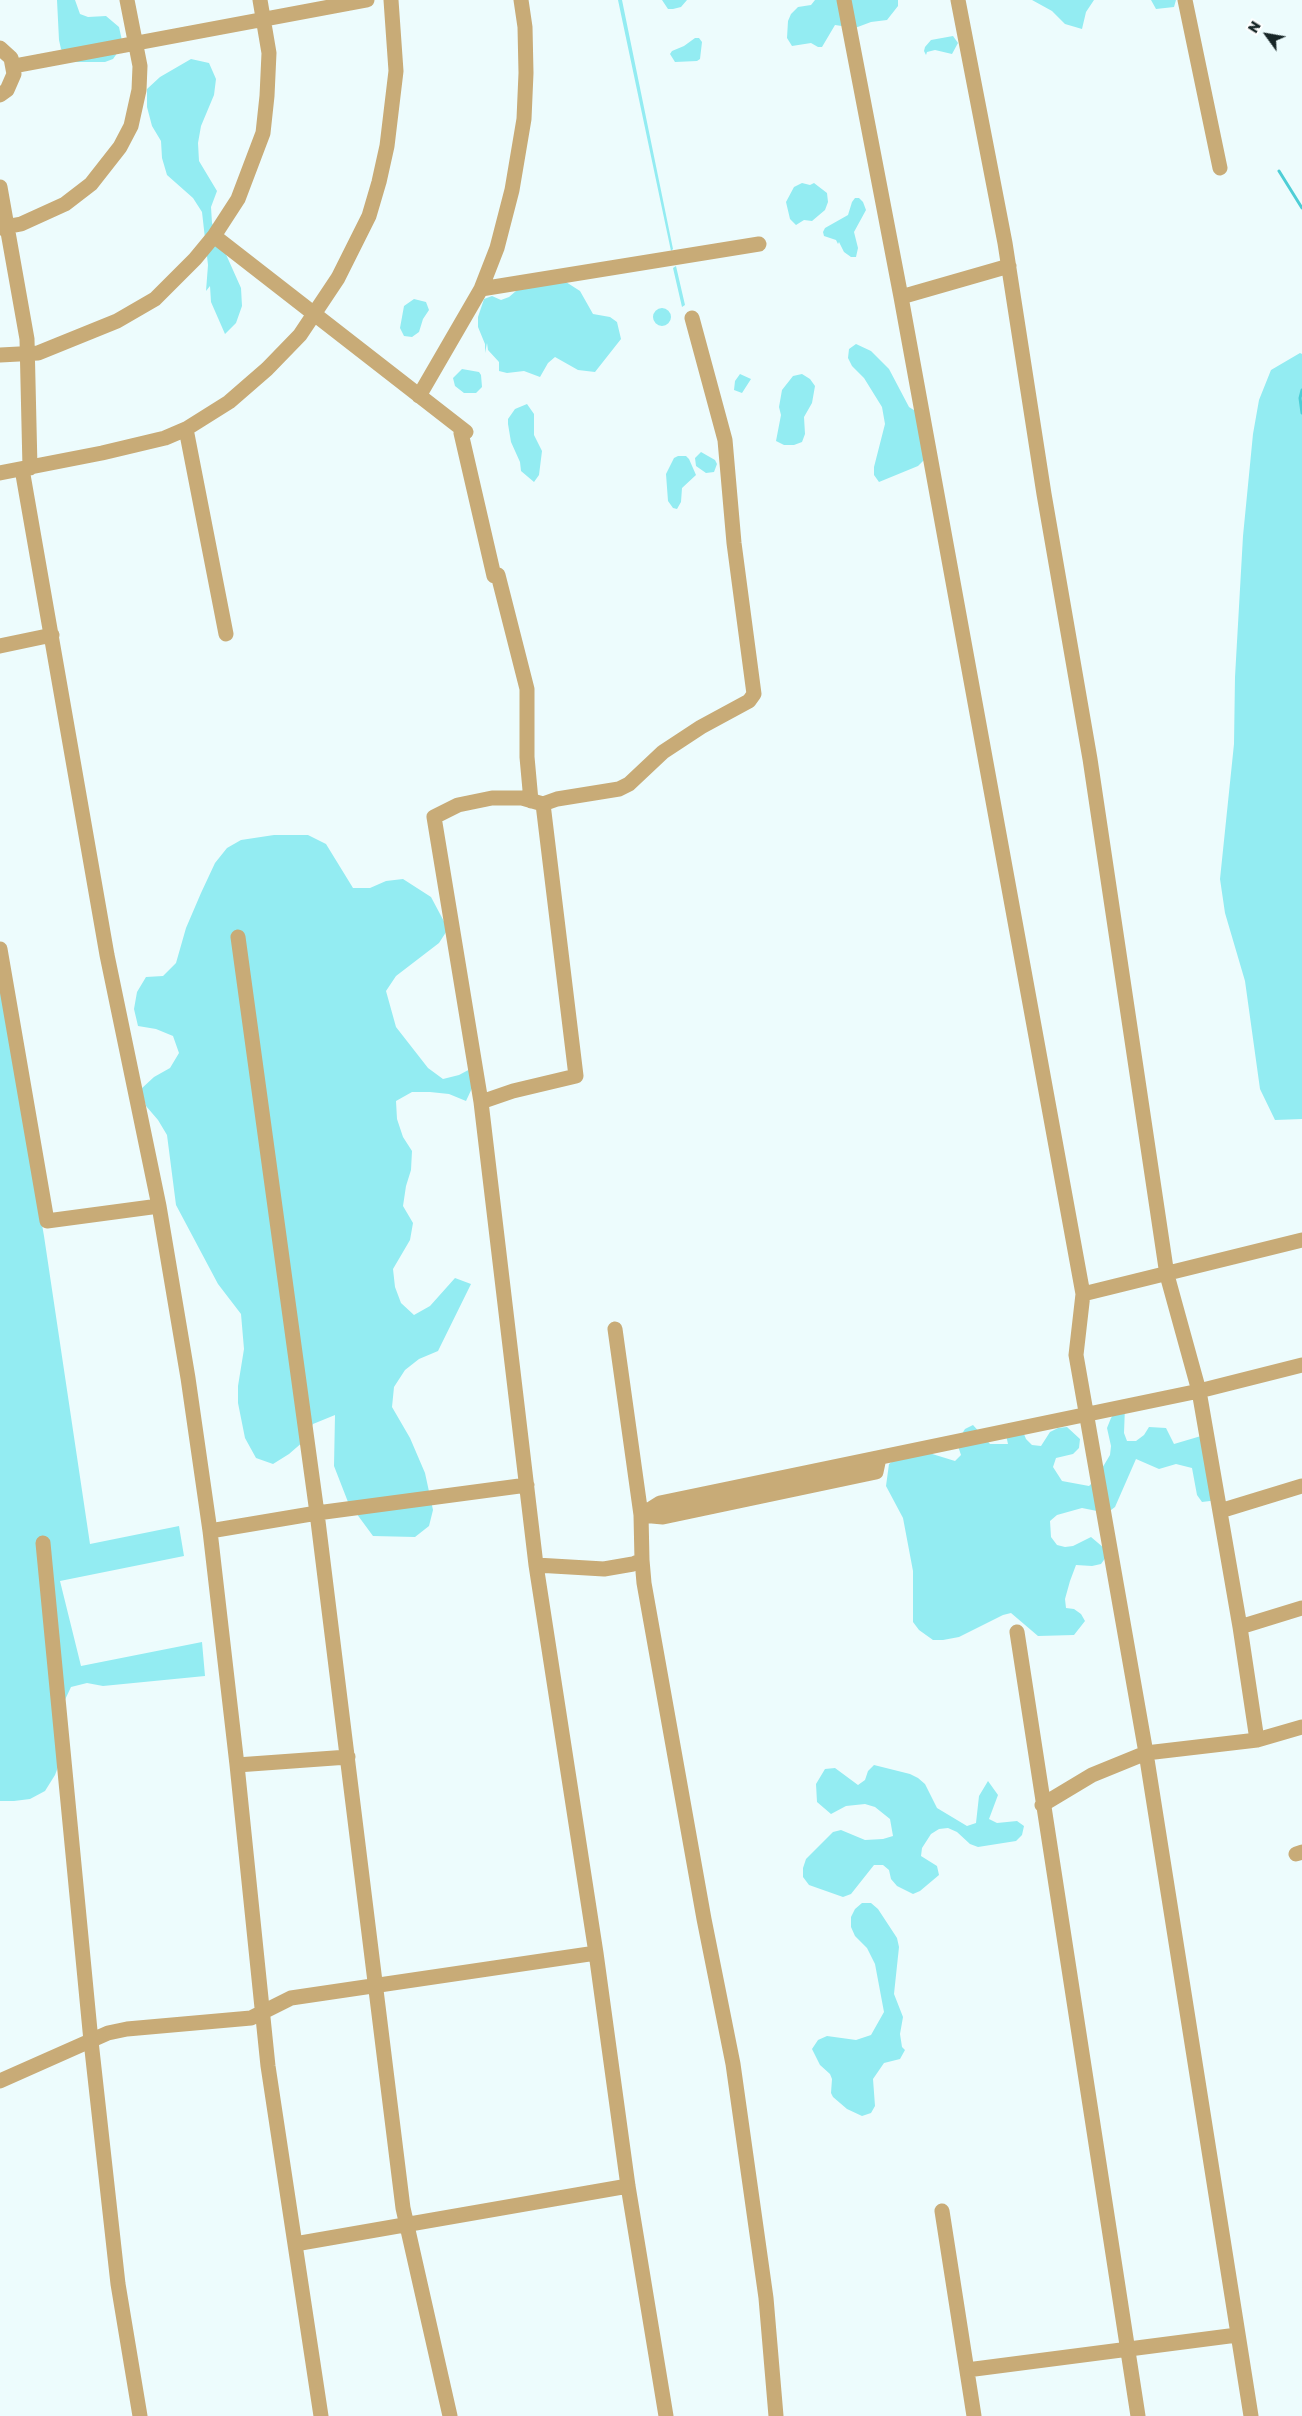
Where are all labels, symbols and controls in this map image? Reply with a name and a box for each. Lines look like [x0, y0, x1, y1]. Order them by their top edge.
north arrow [1242, 10, 1292, 60]
text: N [1244, 18, 1264, 36]

